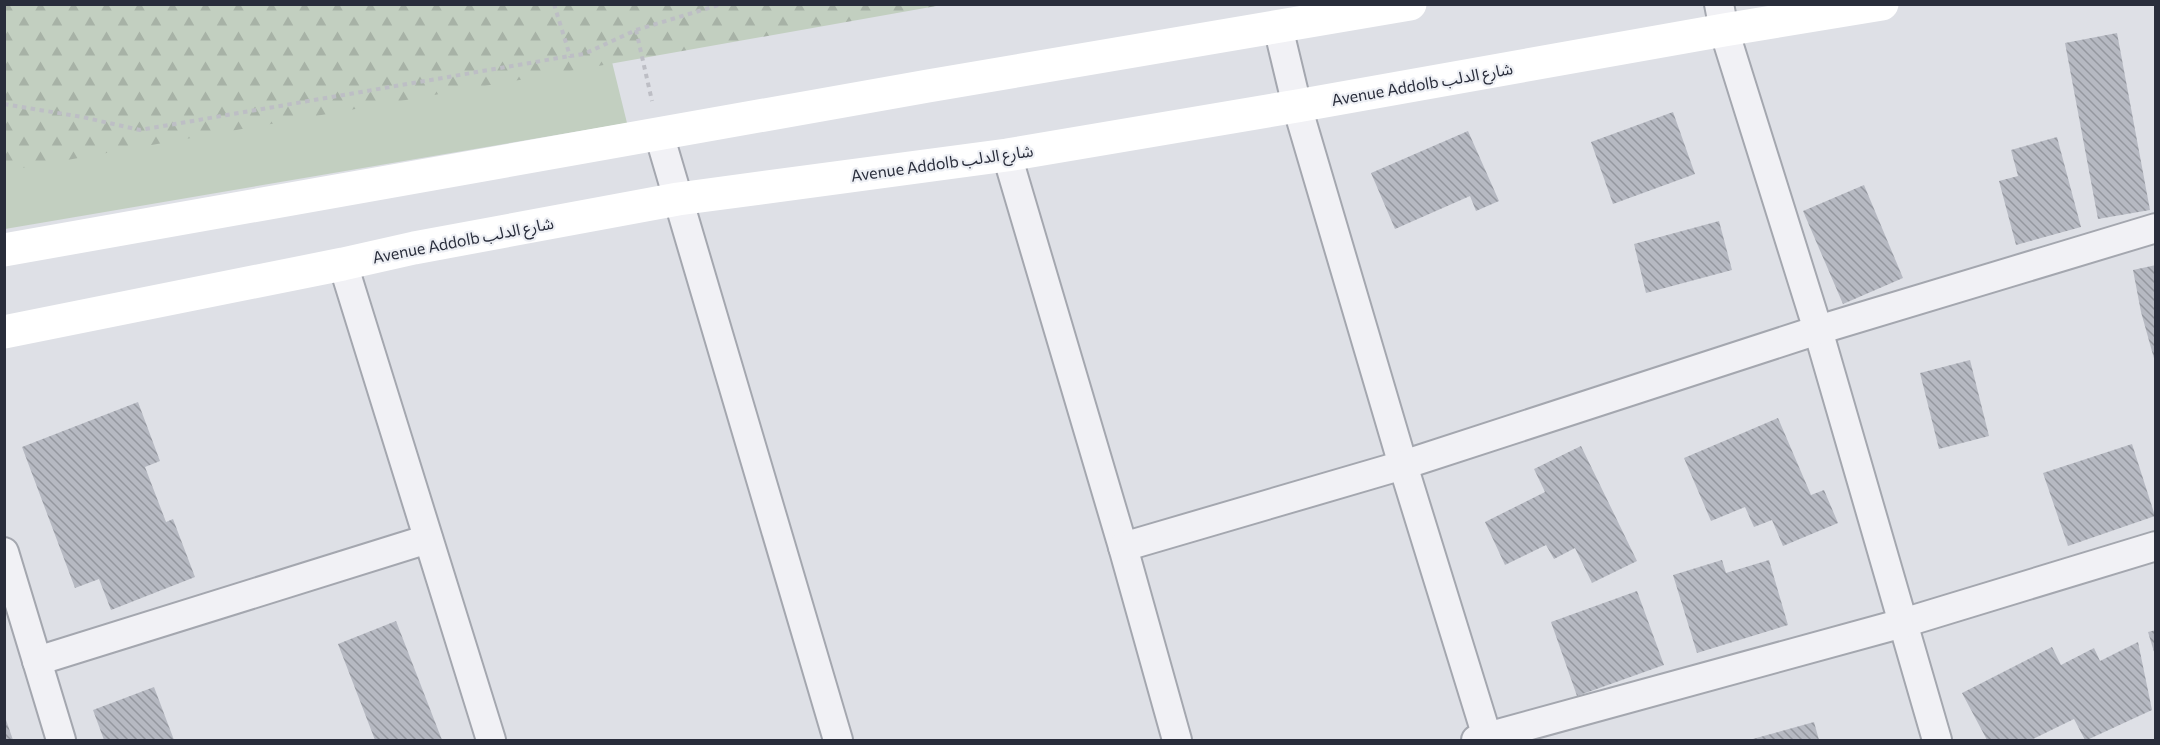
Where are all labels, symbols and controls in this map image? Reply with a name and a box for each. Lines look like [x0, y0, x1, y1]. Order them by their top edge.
street label: Avenue Addolb شارع الدلب [1330, 58, 1515, 113]
street label: Avenue Addolb شارع الدلب [849, 140, 1035, 189]
street label: Avenue Addolb شارع الدلب [371, 213, 556, 270]

